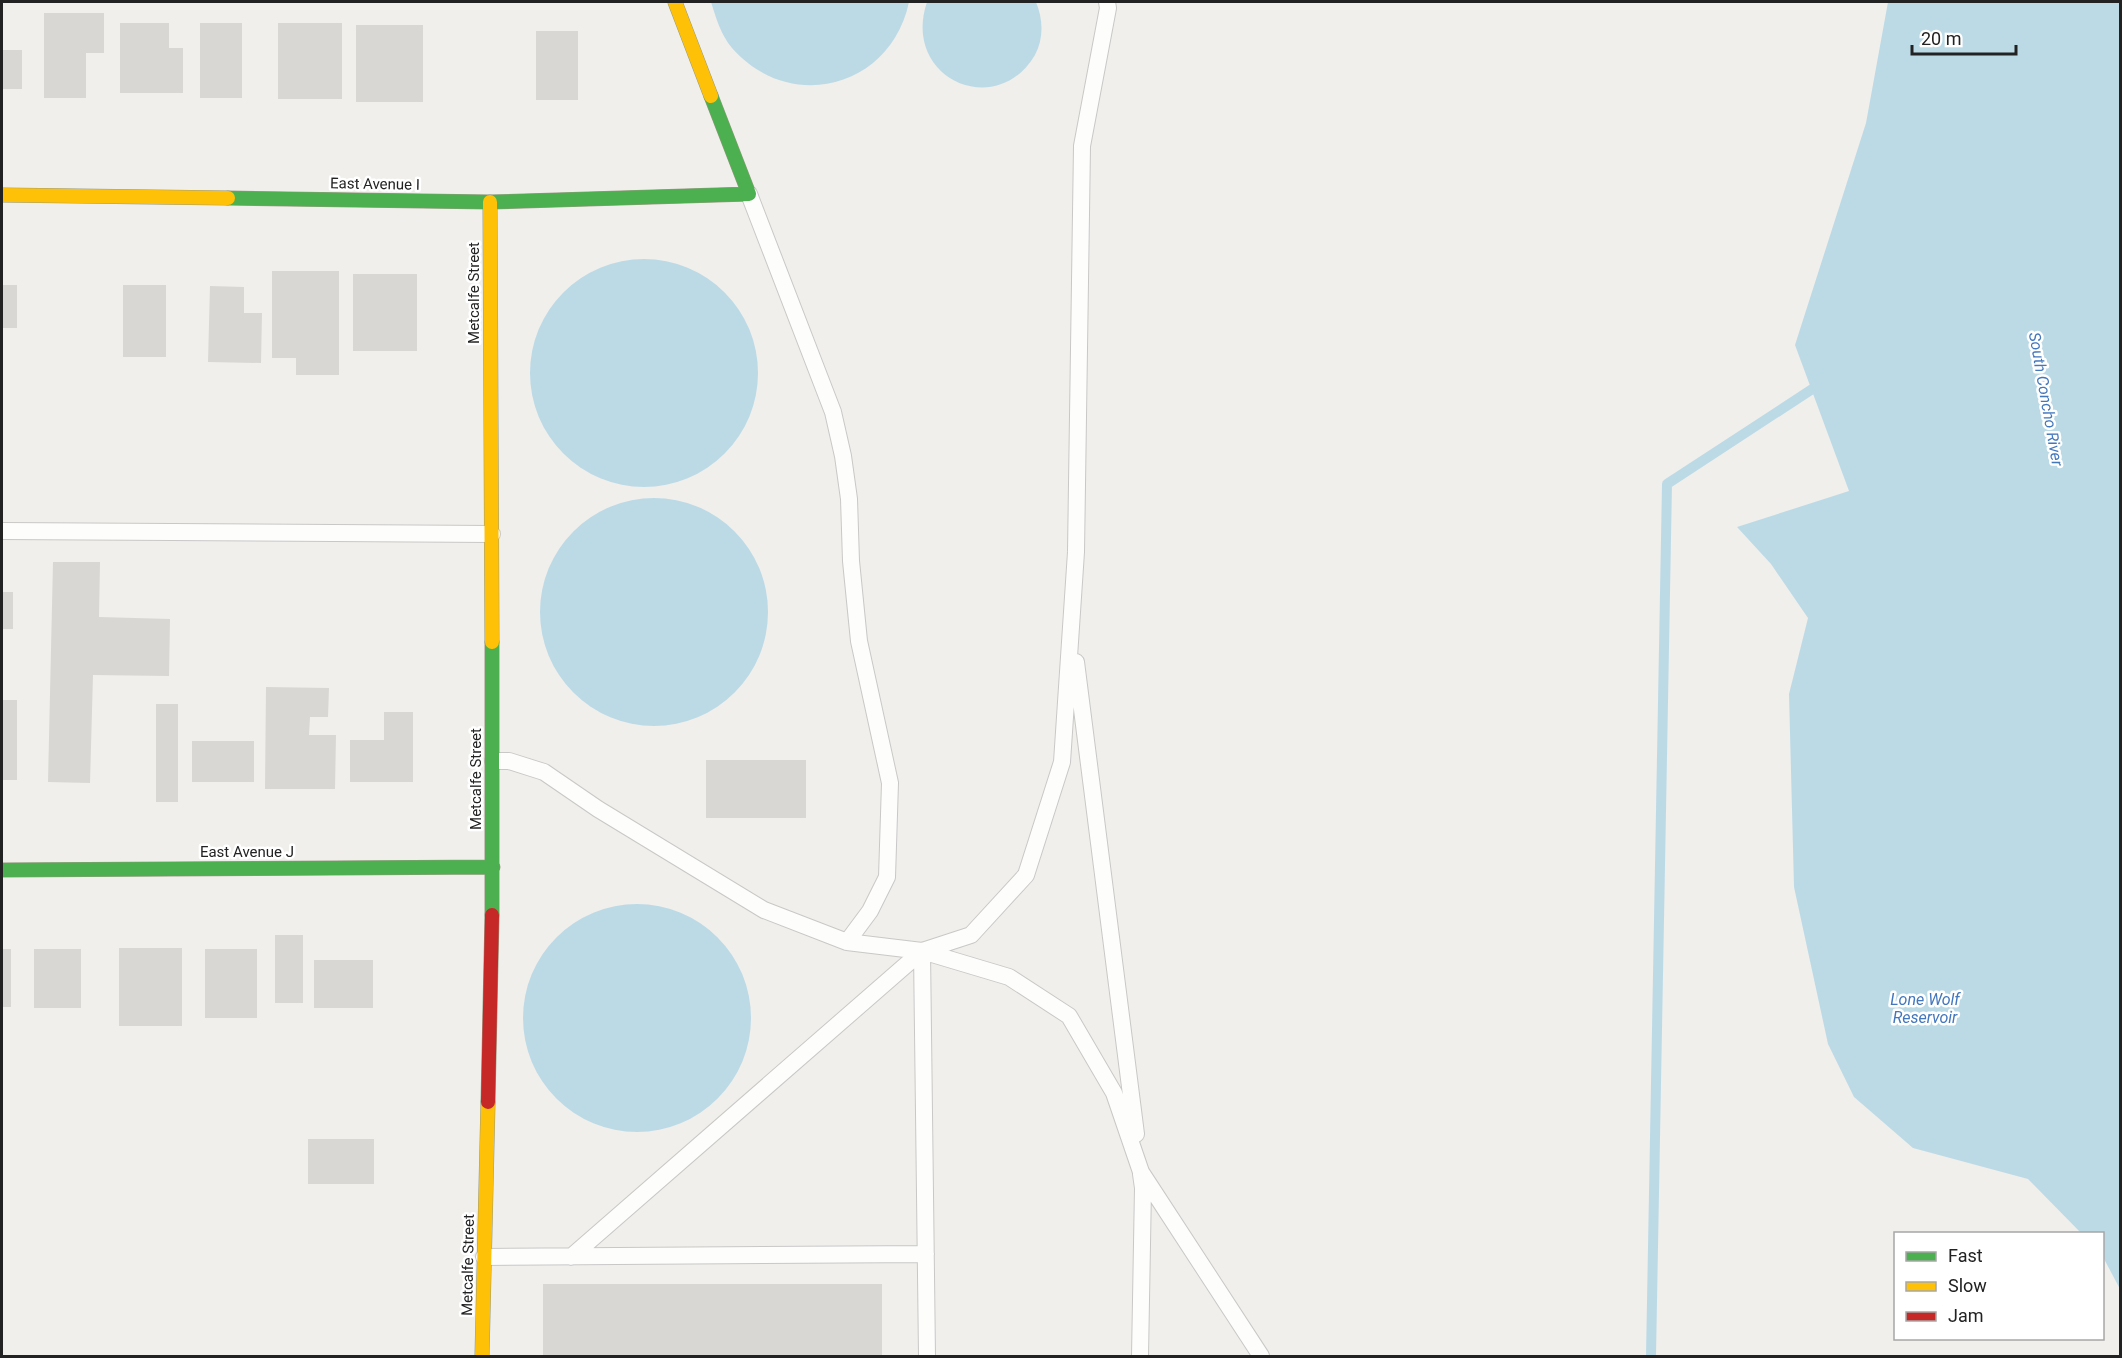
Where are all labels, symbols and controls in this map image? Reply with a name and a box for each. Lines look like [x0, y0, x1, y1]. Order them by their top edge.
scale bar [1912, 18, 2016, 56]
text: 20 m [1921, 28, 1961, 49]
street label: East Avenue I [330, 174, 420, 194]
street label: Metcalfe Street [465, 242, 483, 344]
water label: South Concho River [2025, 331, 2067, 468]
street label: Metcalfe Street [467, 728, 485, 830]
street label: East Avenue J [200, 843, 294, 861]
water label: Lone Wolf Reservoir [1890, 990, 1961, 1027]
street label: Metcalfe Street [458, 1214, 478, 1316]
legend [1894, 1232, 2104, 1340]
text: Fast [1948, 1245, 1983, 1266]
text: Slow [1948, 1275, 1987, 1296]
text: Jam [1948, 1305, 1984, 1326]

